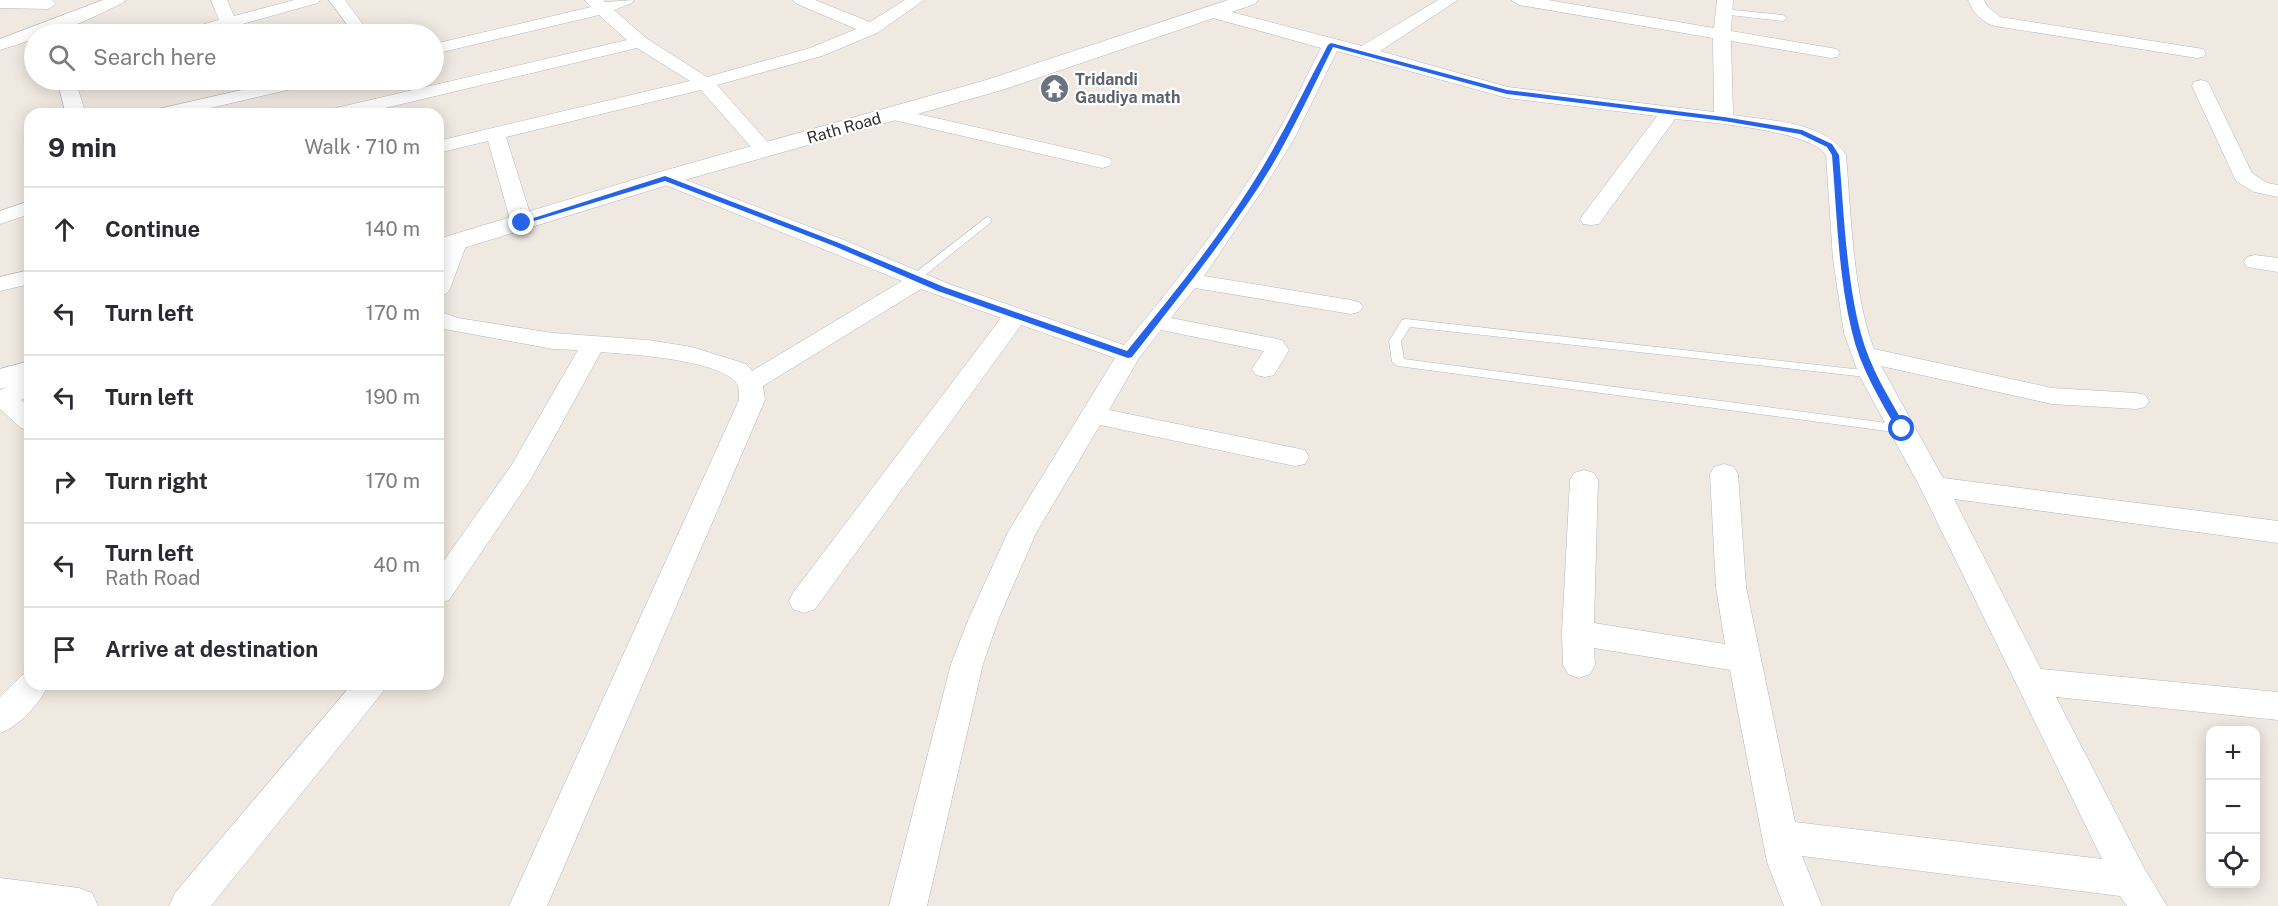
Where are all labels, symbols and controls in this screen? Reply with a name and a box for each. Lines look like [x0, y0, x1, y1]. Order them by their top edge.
search box [24, 24, 444, 90]
icon: search [45, 41, 78, 74]
text: Search here [93, 44, 217, 70]
place label: Tridandi Gaudiya math [1075, 70, 1180, 107]
temple icon: Tridandi Gaudiya math [1038, 72, 1070, 104]
street label: Rath Road [805, 108, 883, 148]
text: 9 min [48, 132, 117, 163]
text: Walk · 710 m [304, 135, 420, 159]
route end [508, 209, 534, 235]
icon: ahead [48, 213, 81, 246]
text: Continue [105, 216, 200, 242]
text: 140 m [365, 217, 420, 241]
icon: left [48, 297, 81, 330]
text: Turn left [105, 300, 194, 326]
text: 170 m [366, 301, 420, 325]
icon: left [48, 381, 81, 414]
text: Turn left [105, 384, 194, 410]
text: 190 m [365, 385, 420, 409]
route start [1888, 415, 1914, 441]
icon: right [48, 465, 81, 498]
text: Turn right [105, 468, 208, 494]
text: 170 m [366, 469, 420, 493]
text: Turn left [105, 540, 194, 566]
icon: left [48, 549, 81, 582]
text: 40 m [373, 553, 420, 577]
text: Rath Road [105, 566, 201, 590]
icon: arrive [48, 633, 81, 666]
text: Arrive at destination [105, 636, 318, 662]
map controls [2206, 726, 2260, 888]
button: + [2206, 726, 2260, 780]
button: − [2206, 780, 2260, 834]
button: locate [2206, 834, 2260, 888]

